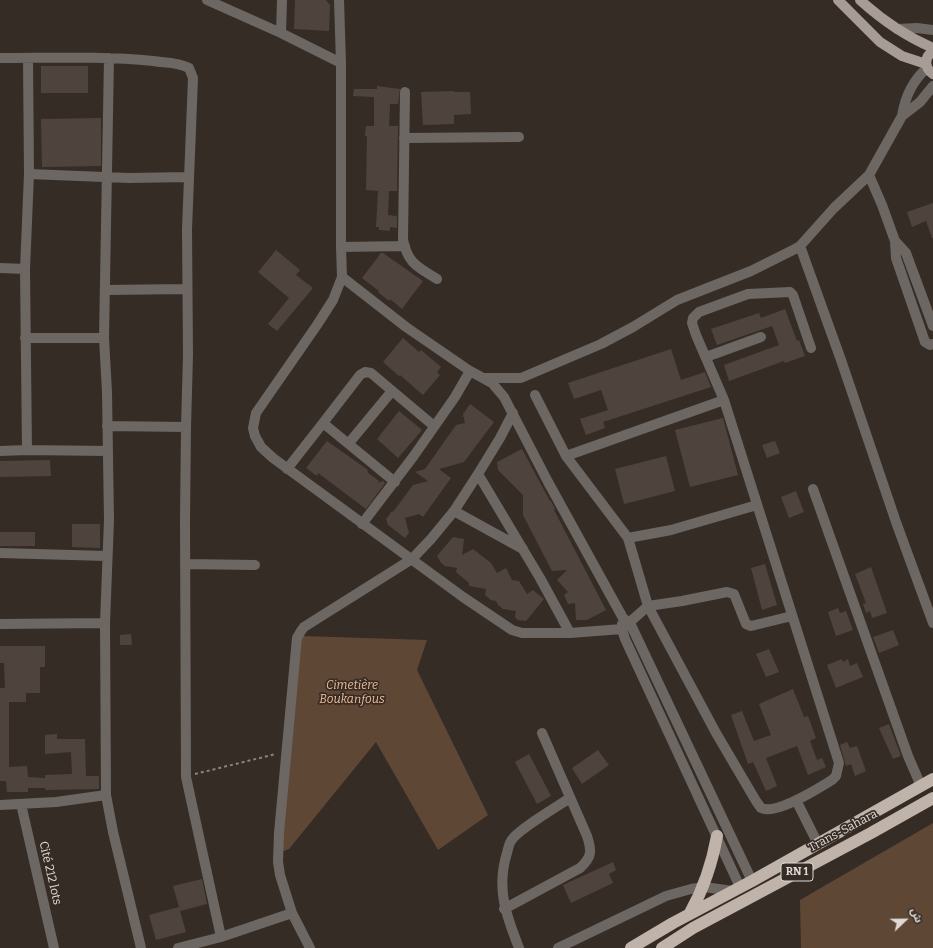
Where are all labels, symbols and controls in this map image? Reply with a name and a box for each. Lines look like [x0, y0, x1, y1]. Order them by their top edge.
park label: Cimetière Boukanfous [319, 679, 385, 707]
street label: Trans-Sahara [806, 807, 880, 855]
street label: Cité 212 lots [36, 840, 64, 906]
road number: RN 1 [781, 863, 813, 881]
north arrow [885, 900, 925, 940]
text: ش [908, 906, 925, 925]

